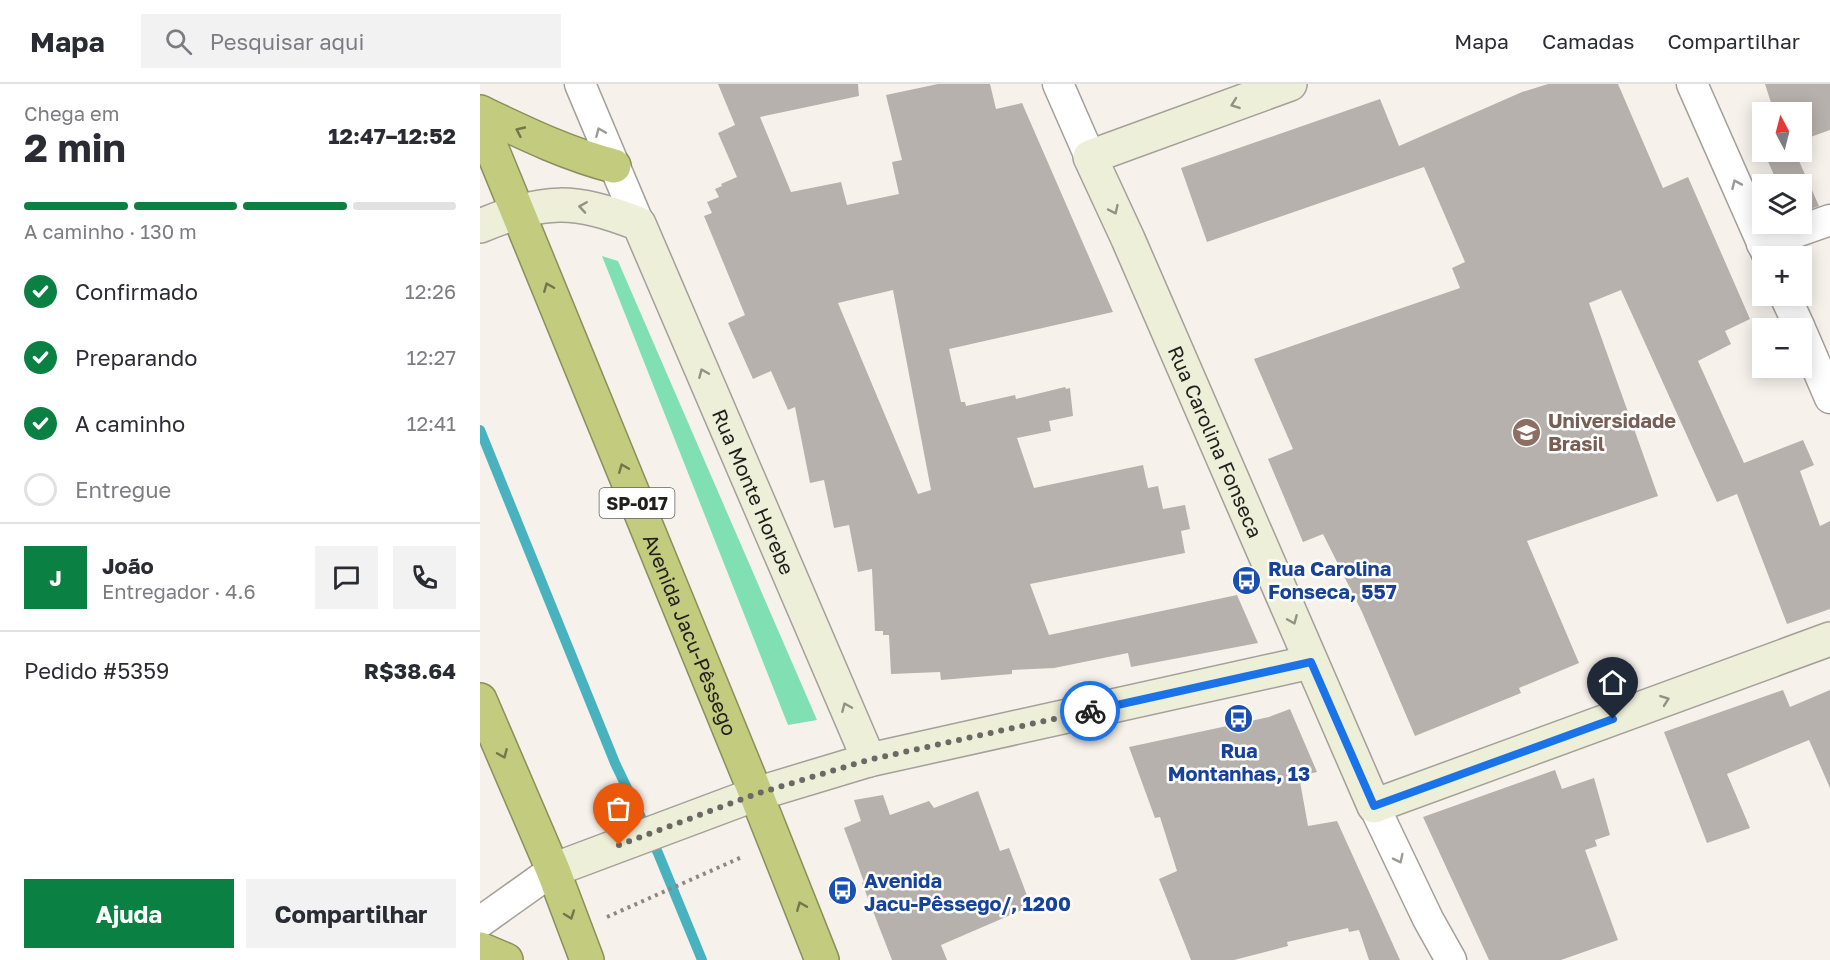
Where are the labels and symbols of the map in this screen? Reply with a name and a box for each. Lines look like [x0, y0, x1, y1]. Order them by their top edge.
one-way arrow [1230, 97, 1241, 109]
north arrow [1752, 102, 1812, 162]
one-way arrow [515, 126, 526, 138]
one-way arrow [595, 127, 607, 138]
one-way arrow [1731, 179, 1743, 190]
one-way arrow [579, 201, 589, 214]
one-way arrow [1107, 203, 1119, 214]
one-way arrow [543, 283, 555, 294]
street label: Rua Carolina Fonseca [1164, 342, 1268, 541]
one-way arrow [698, 368, 710, 379]
street label: Rua Monte Horebe [708, 405, 800, 578]
place label: Universidade Brasil [1548, 408, 1676, 455]
school or university icon: Universidade Brasil [1511, 416, 1543, 448]
one-way arrow [618, 463, 630, 474]
road number: SP-017 [600, 488, 675, 518]
street label: Avenida Jacu-Pêssego [639, 530, 743, 739]
place label: Rua Carolina Fonseca, 557 [1268, 556, 1397, 603]
bus stop icon: Rua Carolina Fonseca, 557 [1231, 564, 1263, 596]
one-way arrow [1285, 613, 1297, 624]
pin [1587, 657, 1638, 719]
courier [1060, 681, 1120, 741]
one-way arrow [1659, 694, 1670, 707]
one-way arrow [841, 702, 853, 713]
bus stop icon: Rua Montanhas, 13 [1223, 703, 1255, 735]
place label: Rua Montanhas, 13 [1168, 738, 1310, 785]
one-way arrow [496, 748, 508, 759]
pin [593, 783, 644, 845]
one-way arrow [1391, 853, 1403, 864]
place label: Avenida Jacu-Pêssego/, 1200 [864, 868, 1071, 915]
bus stop icon: Avenida Jacu-Pêssego/, 1200 [827, 875, 859, 907]
one-way arrow [796, 901, 808, 912]
one-way arrow [562, 909, 575, 920]

